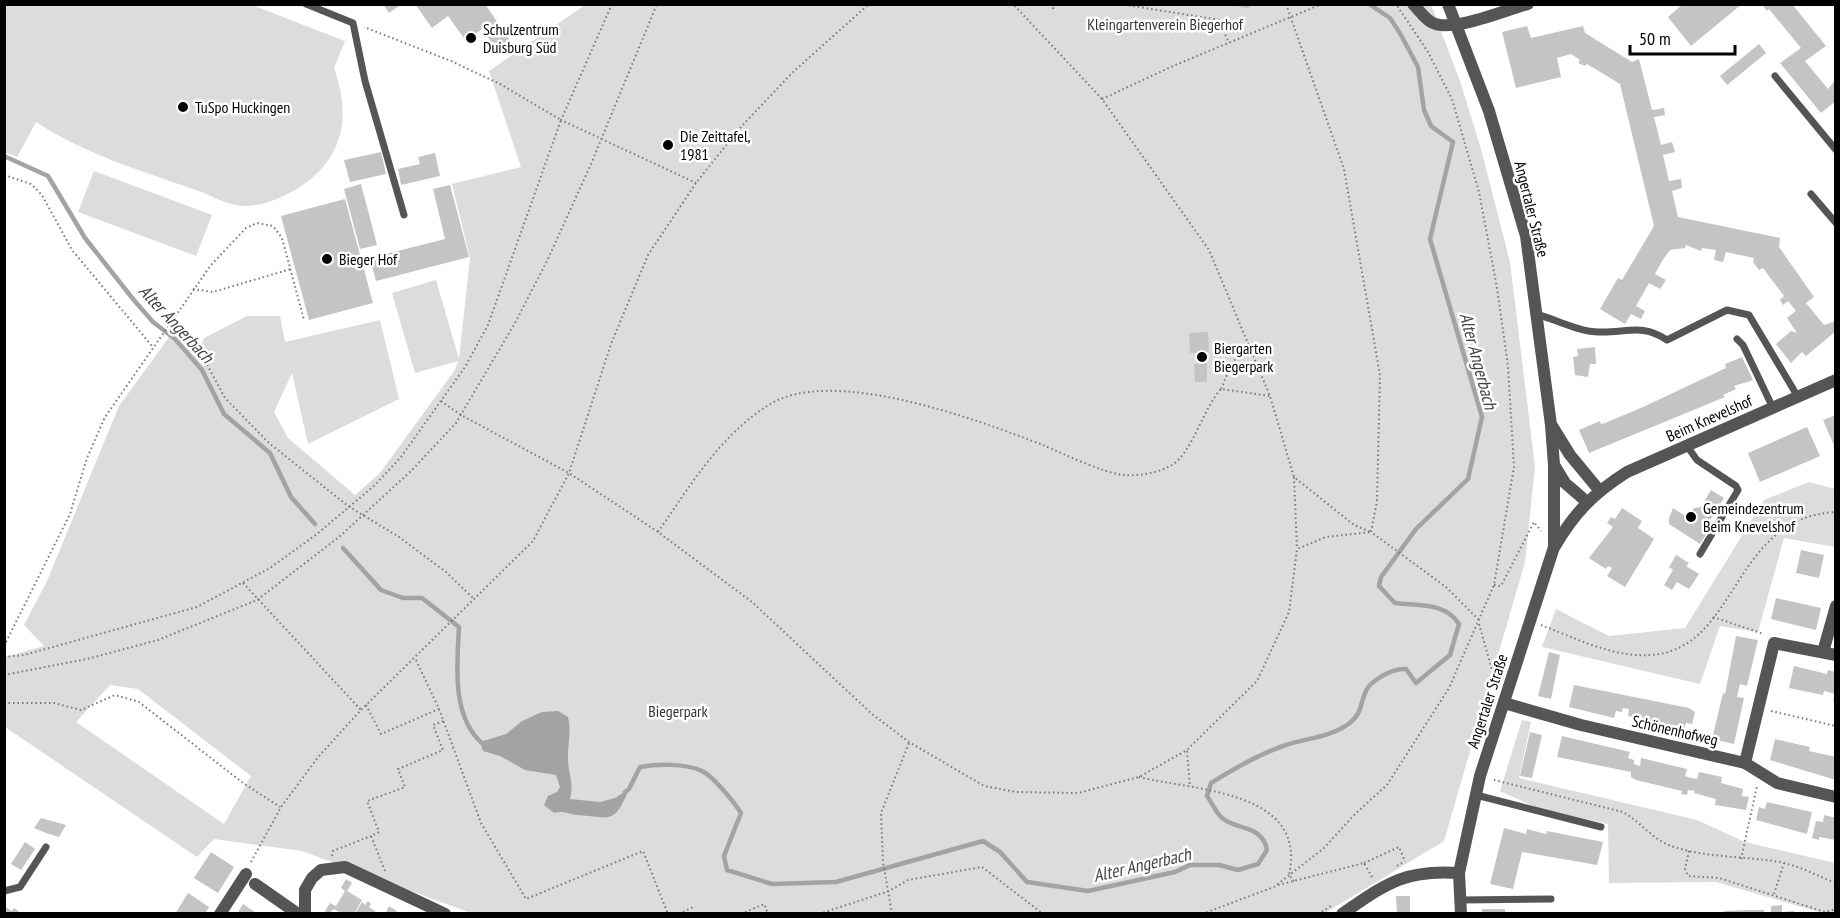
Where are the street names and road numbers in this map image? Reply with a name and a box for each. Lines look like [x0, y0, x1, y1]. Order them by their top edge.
street label: Angertaler Straße [1510, 159, 1554, 259]
street label: Beim Knevelshof [1663, 390, 1756, 446]
street label: Angertaler Straße [1462, 651, 1512, 751]
street label: Schönenhofweg [1630, 710, 1720, 750]

